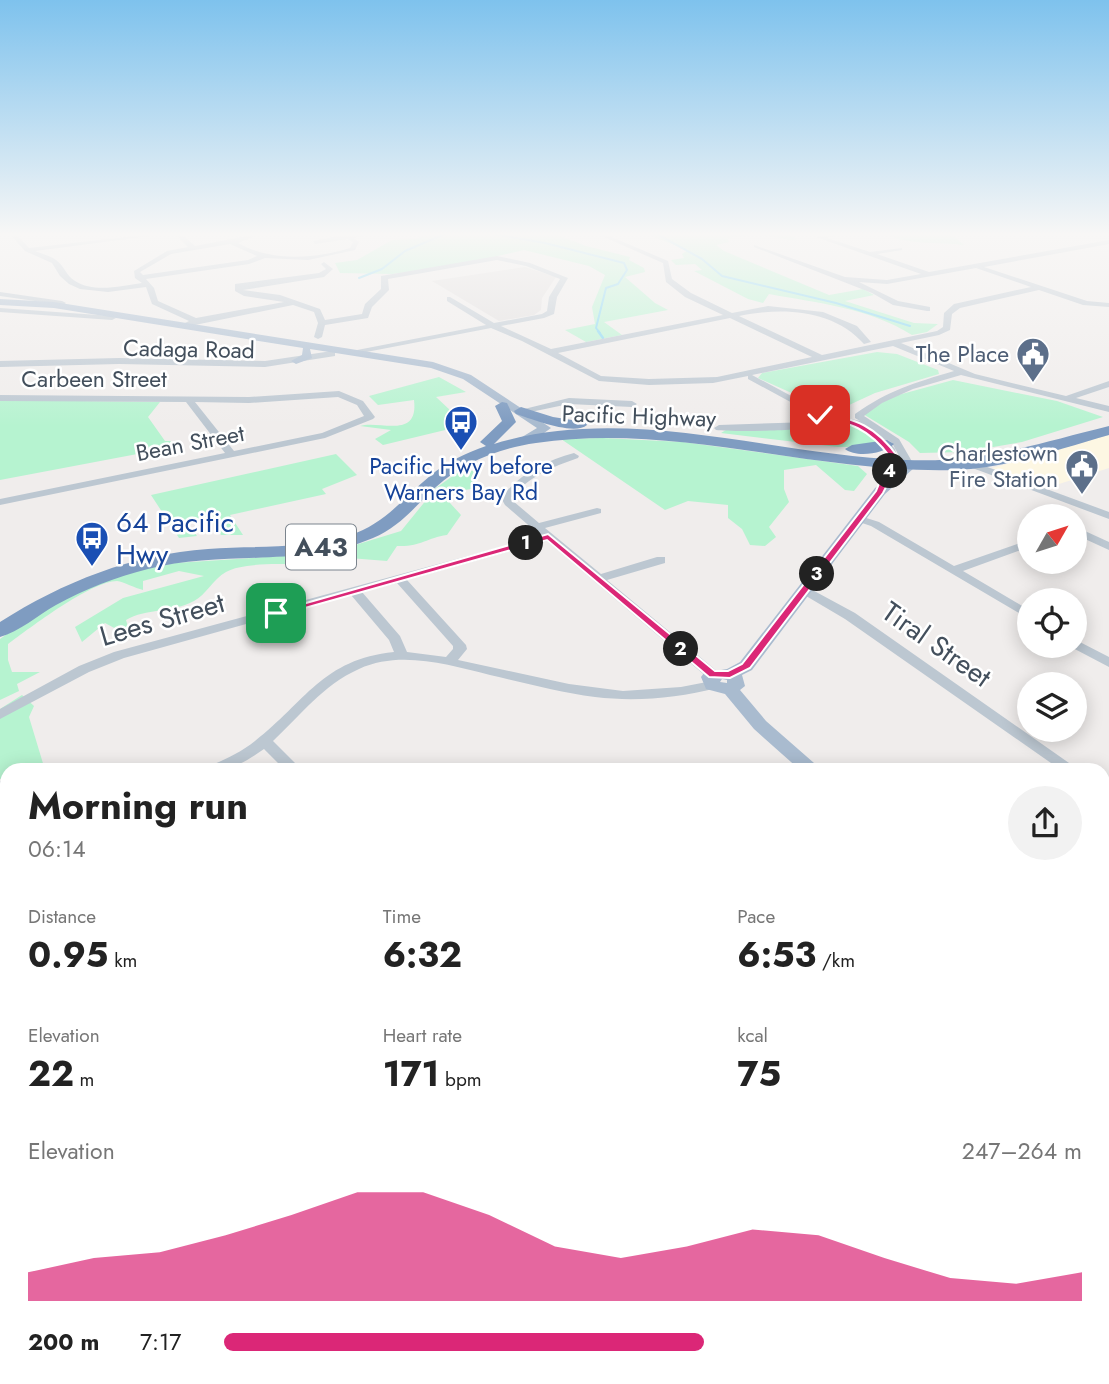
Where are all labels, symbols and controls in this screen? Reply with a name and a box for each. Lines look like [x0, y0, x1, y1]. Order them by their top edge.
street label: Cadaga Road [123, 331, 255, 367]
public building icon: The Place [1014, 335, 1052, 384]
place label: The Place [916, 337, 1009, 371]
street label: Carbeen Street [21, 362, 167, 396]
pin [790, 385, 850, 445]
street label: Pacific Highway [561, 396, 718, 436]
icon: check [801, 396, 839, 434]
bus stop icon: Pacific Hwy before Warners Bay Rd [442, 403, 480, 452]
street label: Bean Street [133, 416, 247, 470]
place label: Charlestown Fire Station [939, 436, 1058, 496]
public building icon: Charlestown Fire Station [1063, 447, 1101, 496]
place label: Pacific Hwy before Warners Bay Rd [369, 449, 553, 509]
pin: 4 [872, 454, 908, 489]
text: 4 [883, 457, 896, 484]
place label: 64 Pacific Hwy [116, 502, 234, 575]
north arrow [1017, 504, 1087, 574]
map controls [1017, 504, 1087, 742]
bus stop icon: 64 Pacific Hwy [73, 519, 111, 568]
road number: A43 [286, 524, 356, 569]
pin: 1 [508, 526, 544, 560]
text: 1 [521, 529, 530, 556]
pin: 3 [800, 556, 834, 592]
text: 3 [811, 560, 822, 587]
street label: Lees Street [95, 582, 230, 657]
pin [246, 583, 306, 643]
button: locate [1017, 588, 1087, 658]
street label: Tiral Street [874, 592, 1000, 697]
icon: arrive [257, 594, 295, 632]
pin: 2 [664, 632, 698, 666]
text: 2 [674, 635, 687, 662]
button: layers [1017, 672, 1087, 742]
text: Morning run [28, 778, 248, 833]
button: share [1008, 786, 1082, 860]
text: 06:14 [28, 832, 86, 866]
text: Distance [28, 903, 96, 930]
text: Time [383, 903, 421, 930]
text: Pace [737, 903, 775, 930]
text: 0.95 [28, 930, 108, 980]
text: 6:32 [383, 930, 462, 980]
text: 6:53 [737, 930, 816, 980]
text: km [108, 947, 137, 974]
text: /km [816, 947, 855, 974]
text: Elevation [28, 1022, 100, 1049]
text: Heart rate [383, 1022, 462, 1049]
text: kcal [737, 1022, 768, 1049]
text: 22 [28, 1049, 74, 1099]
text: 171 [383, 1049, 439, 1099]
text: 75 [737, 1049, 781, 1099]
text: m [74, 1066, 94, 1093]
text: bpm [439, 1066, 482, 1093]
text: Elevation [28, 1134, 115, 1168]
text: 247–264 m [962, 1134, 1082, 1168]
text: 200 m [28, 1325, 99, 1359]
text: 7:17 [140, 1325, 181, 1359]

